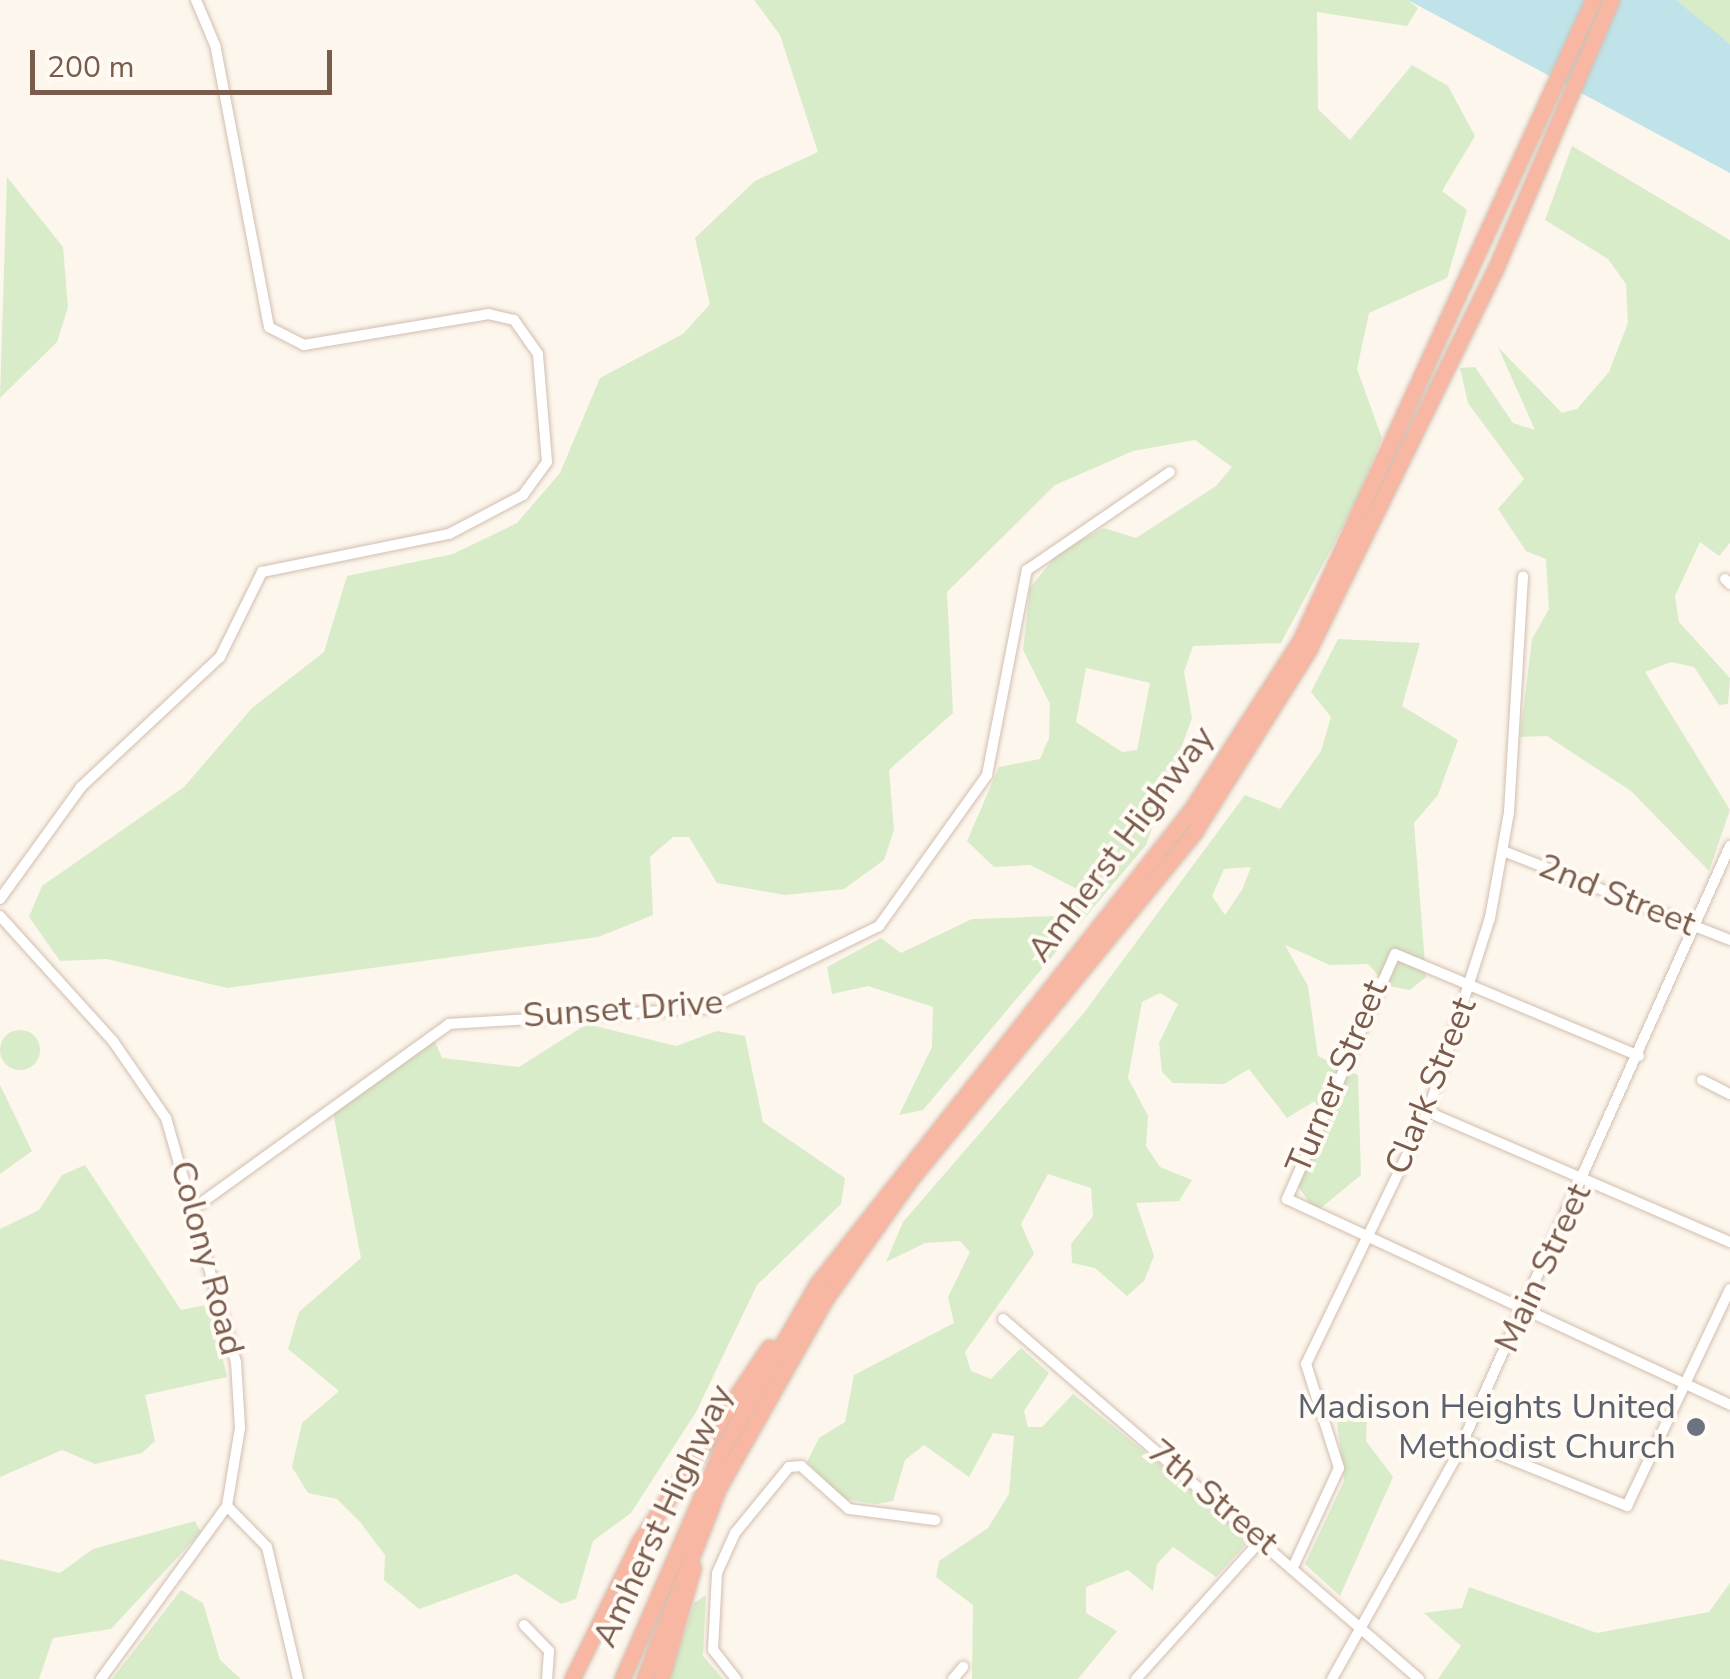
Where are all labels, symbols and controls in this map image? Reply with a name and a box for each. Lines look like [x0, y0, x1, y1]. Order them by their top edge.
scale bar [35, 30, 338, 92]
text: 200 m [47, 47, 134, 88]
street label: Amherst Highway [1019, 718, 1223, 970]
street label: 2nd Street [1532, 844, 1702, 946]
street label: Turner Street [1277, 974, 1397, 1180]
street label: Sunset Drive [521, 981, 725, 1037]
street label: Clark Street [1377, 991, 1485, 1181]
street label: Colony Road [161, 1156, 253, 1360]
street label: Main Street [1486, 1177, 1600, 1359]
street label: Amherst Highway [584, 1378, 742, 1654]
place label: Madison Heights United Methodist Church [1297, 1386, 1676, 1468]
marker: Madison Heights United Methodist Church [1685, 1416, 1707, 1438]
street label: 7th Street [1139, 1430, 1287, 1564]

